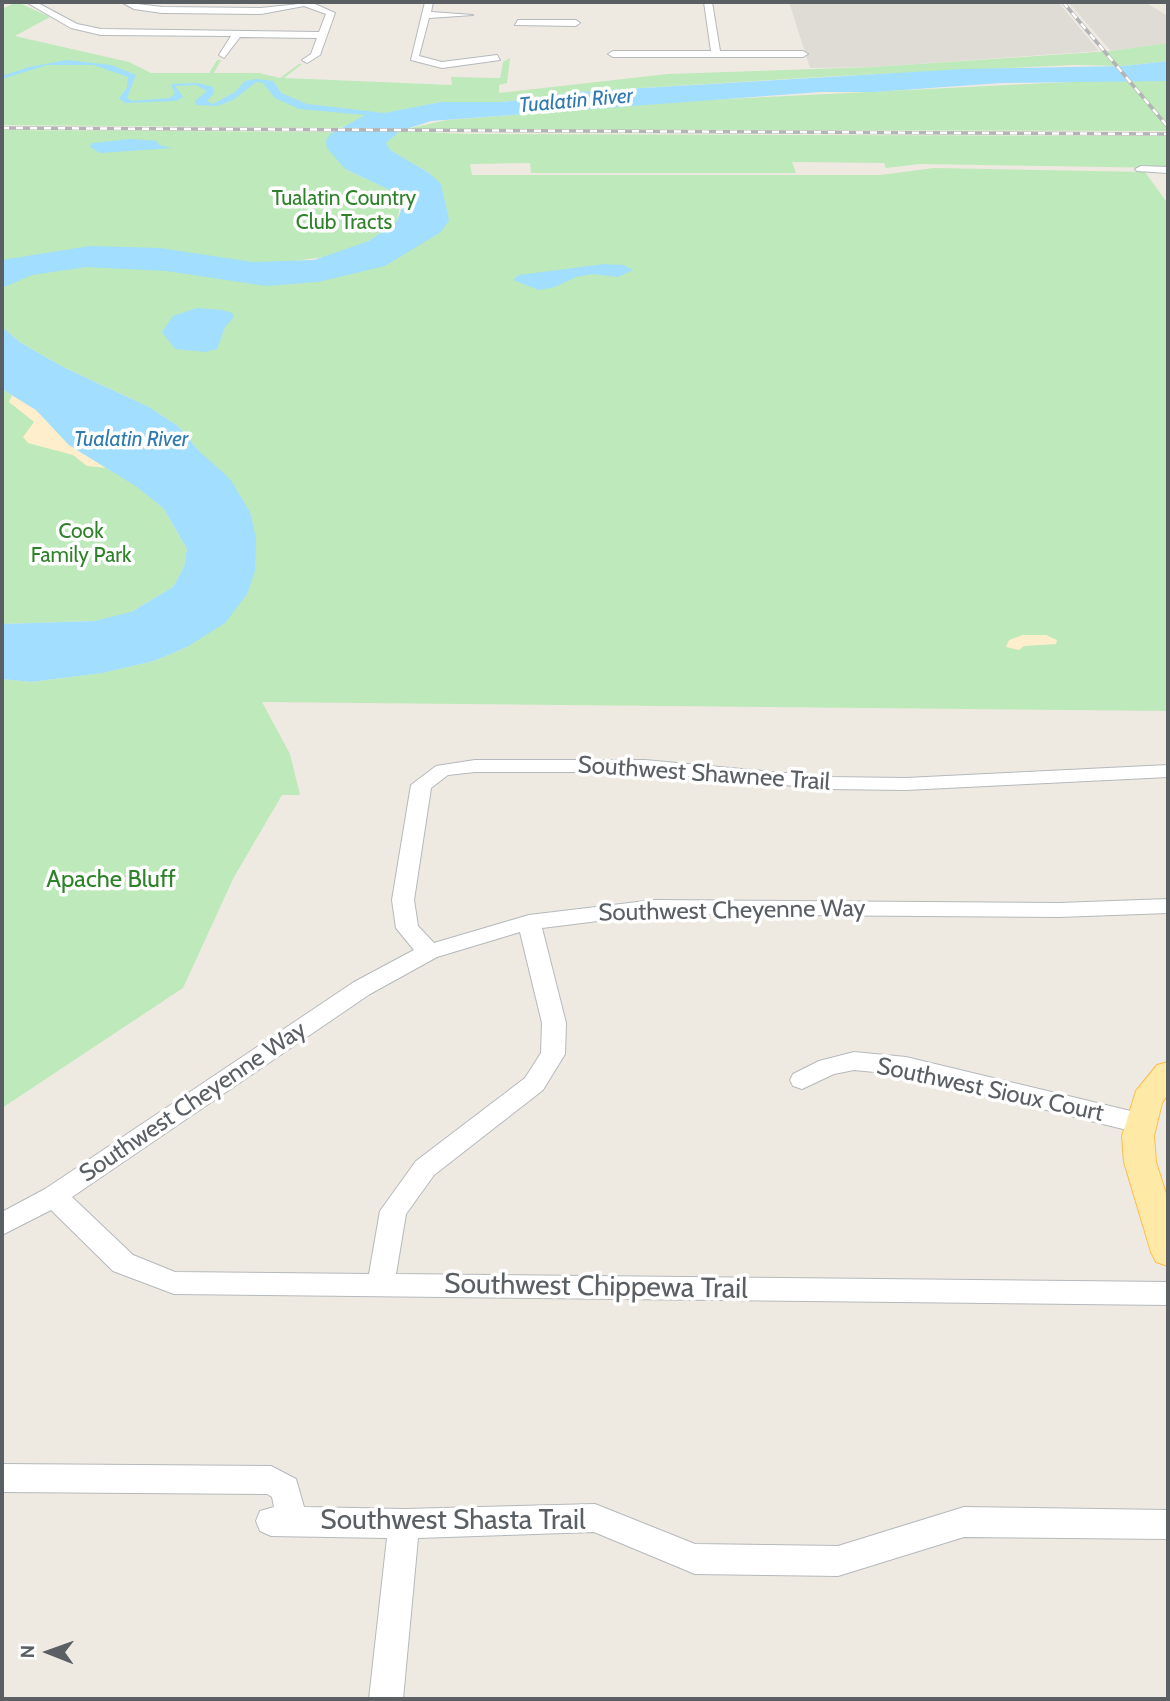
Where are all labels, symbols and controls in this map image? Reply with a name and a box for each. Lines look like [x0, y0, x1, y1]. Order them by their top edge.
water label: Tualatin River [518, 83, 634, 119]
park label: Tualatin Country Club Tracts [272, 186, 416, 236]
water label: Tualatin River [74, 427, 188, 453]
park label: Cook Family Park [31, 519, 131, 569]
street label: Southwest Shawnee Trail [577, 751, 831, 797]
park label: Apache Bluff [46, 866, 176, 894]
street label: Southwest Cheyenne Way [598, 894, 866, 928]
street label: Southwest Cheyenne Way [74, 1015, 312, 1189]
street label: Southwest Sioux Court [874, 1052, 1106, 1128]
street label: Southwest Chippewa Trail [444, 1268, 748, 1306]
street label: Southwest Shasta Trail [320, 1504, 586, 1538]
north arrow [14, 1617, 84, 1687]
text: N [16, 1645, 39, 1659]

